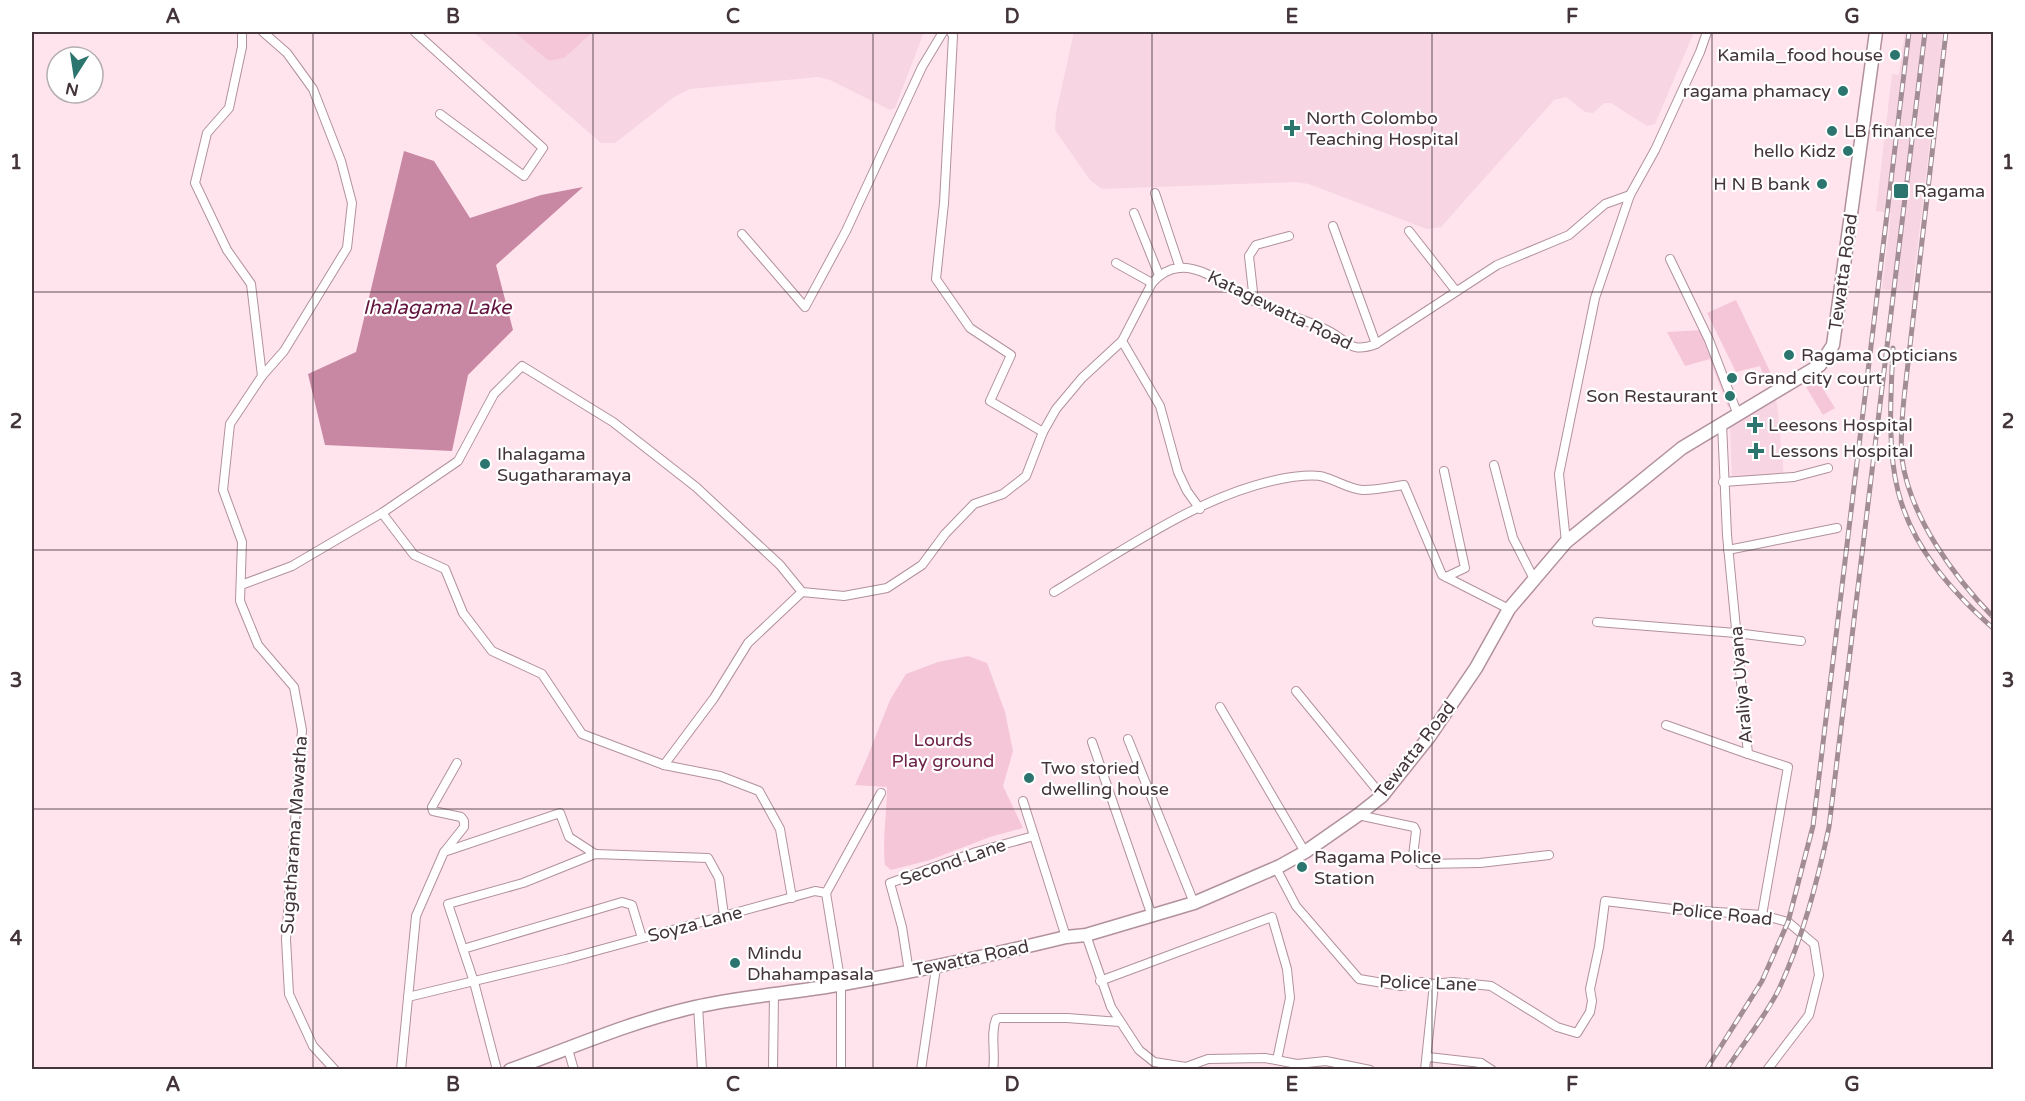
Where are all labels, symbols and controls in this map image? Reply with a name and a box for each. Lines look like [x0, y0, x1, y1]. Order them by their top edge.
text: A [166, 5, 181, 29]
text: B [446, 5, 460, 29]
text: C [726, 5, 740, 29]
text: D [1004, 5, 1020, 29]
text: E [1286, 5, 1299, 29]
text: F [1566, 5, 1578, 29]
text: G [1844, 5, 1860, 29]
place label: Kamila_food house [1717, 44, 1883, 66]
north arrow [45, 45, 105, 105]
marker: Kamila_food house [1888, 48, 1902, 62]
text: N [64, 78, 80, 100]
place label: ragama phamacy [1683, 80, 1831, 102]
marker: ragama phamacy [1836, 84, 1850, 98]
place label: North Colombo Teaching Hospital [1306, 107, 1458, 150]
marker: North Colombo Teaching Hospital [1283, 119, 1301, 137]
place label: LB finance [1844, 120, 1935, 142]
marker: LB finance [1825, 124, 1839, 138]
place label: hello Kidz [1753, 140, 1836, 162]
marker: hello Kidz [1841, 144, 1855, 158]
text: 1 [10, 151, 22, 175]
text: 1 [2002, 151, 2014, 175]
place label: H N B bank [1713, 173, 1810, 195]
marker: H N B bank [1815, 177, 1829, 191]
place label: Ragama [1914, 180, 1985, 202]
marker: Ragama [1892, 182, 1910, 200]
street label: Tewatta Road [1824, 212, 1862, 332]
street label: Katagewatta Road [1204, 265, 1356, 355]
water label: Ihalagama Lake [363, 296, 513, 320]
place label: Ragama Opticians [1801, 344, 1958, 366]
marker: Ragama Opticians [1782, 348, 1796, 362]
place label: Grand city court [1744, 367, 1882, 389]
marker: Grand city court [1725, 371, 1739, 385]
place label: Son Restaurant [1586, 385, 1718, 407]
marker: Son Restaurant [1723, 389, 1737, 403]
text: 2 [10, 410, 22, 434]
text: 2 [2002, 410, 2014, 434]
place label: Leesons Hospital [1768, 414, 1913, 436]
marker: Leesons Hospital [1746, 416, 1764, 434]
place label: Lessons Hospital [1770, 440, 1913, 462]
marker: Lessons Hospital [1747, 442, 1765, 460]
place label: Ihalagama Sugatharamaya [497, 443, 631, 486]
marker: Ihalagama Sugatharamaya [478, 457, 492, 471]
street label: Araliya Uyana [1725, 625, 1757, 745]
text: 3 [10, 669, 22, 693]
text: 3 [2002, 669, 2014, 693]
street label: Tewatta Road [1370, 697, 1460, 803]
park label: Lourds Play ground [892, 729, 994, 772]
street label: Sugatharama Mawatha [276, 735, 312, 935]
place label: Two storied dwelling house [1041, 757, 1169, 800]
marker: Two storied dwelling house [1022, 771, 1036, 785]
street label: Second Lane [897, 834, 1009, 890]
place label: Ragama Police Station [1314, 846, 1441, 889]
marker: Ragama Police Station [1295, 860, 1309, 874]
street label: Police Road [1670, 898, 1774, 930]
street label: Soyza Lane [645, 901, 745, 947]
text: 4 [10, 927, 23, 951]
text: 4 [2002, 927, 2015, 951]
street label: Tewatta Road [911, 935, 1031, 981]
place label: Mindu Dhahampasala [747, 942, 874, 985]
marker: Mindu Dhahampasala [728, 956, 742, 970]
street label: Police Lane [1379, 970, 1477, 996]
text: A [166, 1073, 181, 1097]
text: B [446, 1073, 460, 1097]
text: C [726, 1073, 740, 1097]
text: D [1004, 1073, 1020, 1097]
text: E [1286, 1073, 1299, 1097]
text: F [1566, 1073, 1578, 1097]
text: G [1844, 1073, 1860, 1097]

